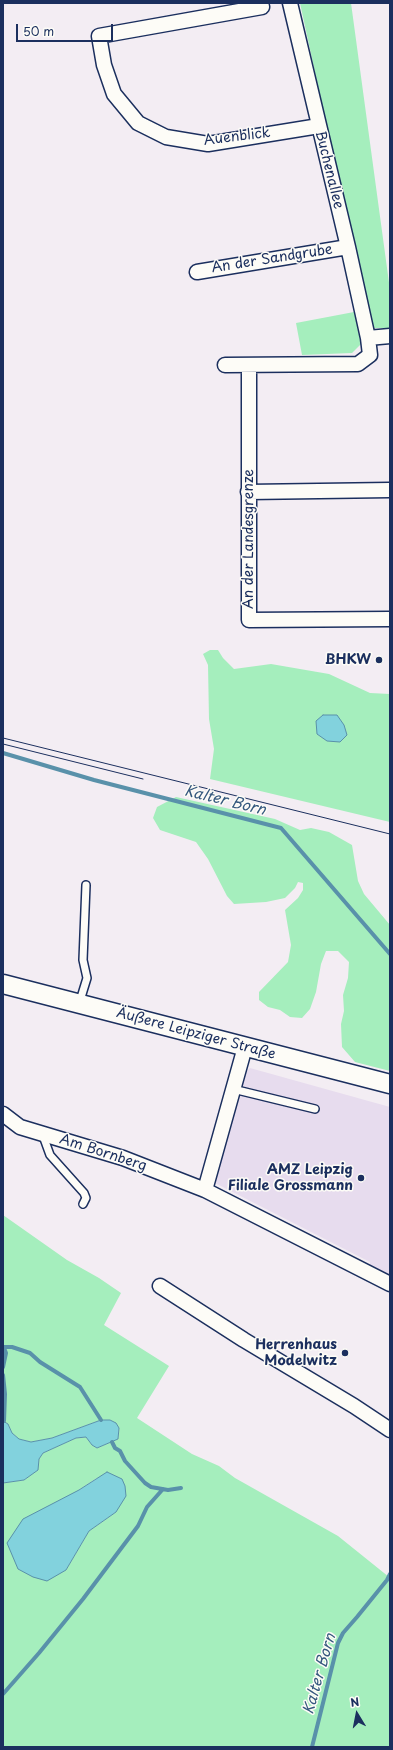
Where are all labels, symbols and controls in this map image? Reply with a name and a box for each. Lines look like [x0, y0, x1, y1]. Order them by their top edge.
scale bar [18, 16, 115, 42]
text: 50 m [23, 22, 54, 40]
street label: Auenblick [203, 125, 271, 149]
street label: Buchenallee [311, 129, 347, 211]
street label: An der Sandgrube [210, 241, 334, 277]
street label: An der Landesgrenze [241, 469, 257, 609]
place label: BHKW [325, 652, 371, 668]
marker: BHKW [374, 655, 384, 665]
water label: Kalter Born [183, 782, 267, 820]
street label: Äußere Leipziger Straße [115, 1005, 277, 1063]
street label: Am Bornberg [57, 1131, 149, 1175]
place label: AMZ Leipzig Filiale Grossmann [228, 1162, 353, 1194]
marker: AMZ Leipzig Filiale Grossmann [356, 1173, 366, 1183]
place label: Herrenhaus Modelwitz [255, 1337, 337, 1370]
marker: Herrenhaus Modelwitz [340, 1348, 350, 1358]
water label: Kalter Born [300, 1632, 340, 1716]
text: N [349, 1693, 361, 1711]
north arrow [337, 1694, 377, 1734]

